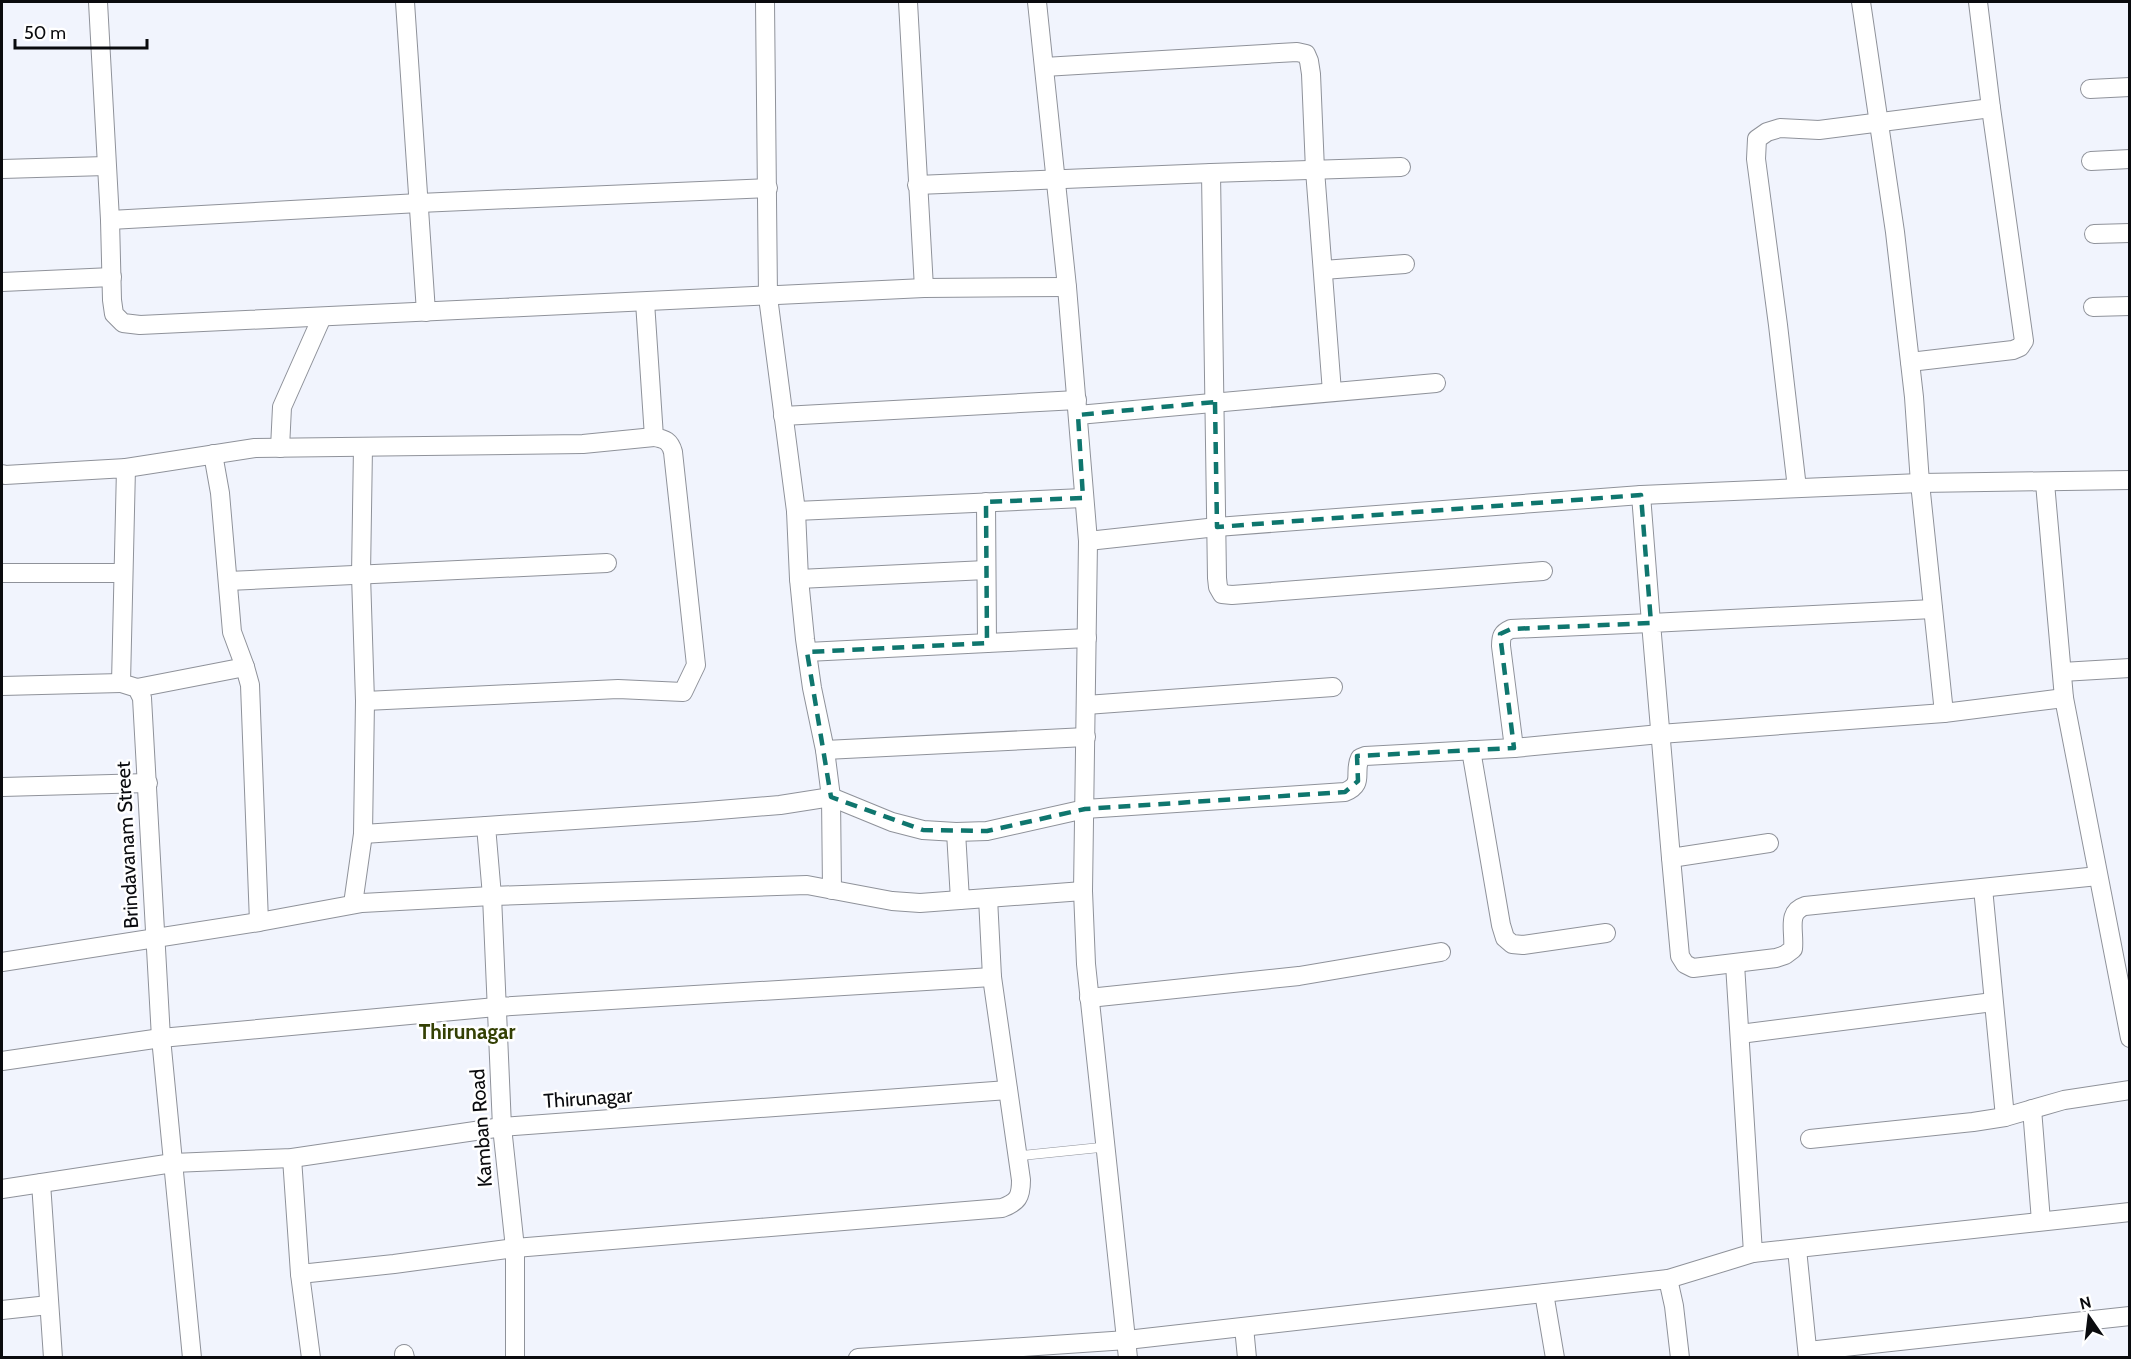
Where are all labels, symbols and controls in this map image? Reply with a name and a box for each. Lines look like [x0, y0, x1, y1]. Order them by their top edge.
scale bar [15, 12, 147, 50]
text: 50 m [24, 22, 66, 44]
street label: Brindavanam Street [111, 761, 143, 929]
district label: Thirunagar [419, 1019, 515, 1044]
street label: Kamban Road [465, 1068, 497, 1188]
street label: Thirunagar [543, 1083, 634, 1113]
north arrow [2059, 1287, 2119, 1347]
text: N [2078, 1292, 2093, 1314]

